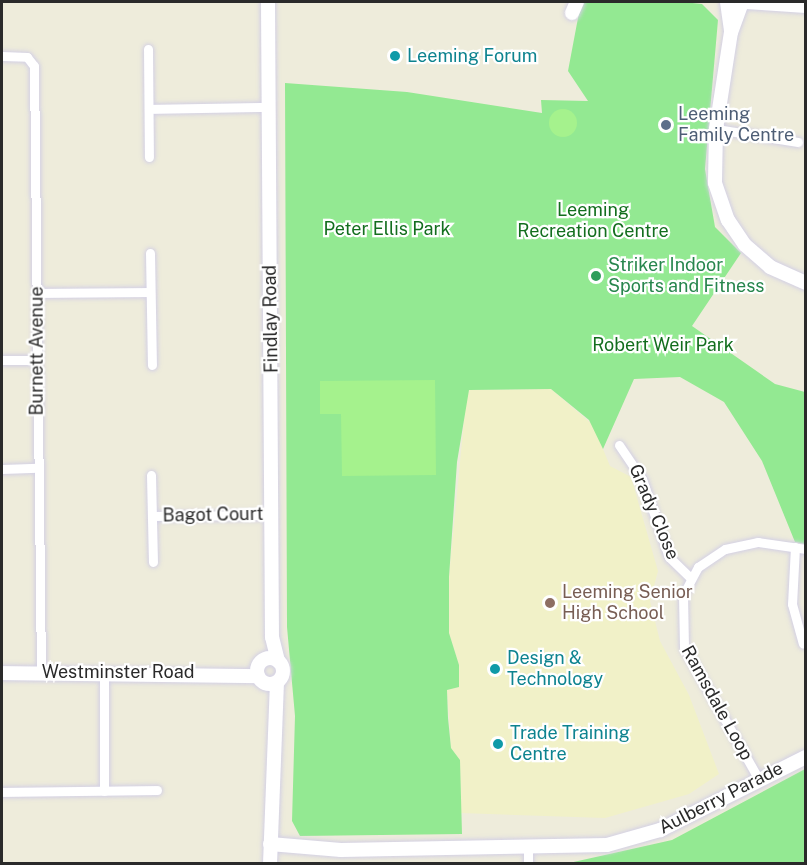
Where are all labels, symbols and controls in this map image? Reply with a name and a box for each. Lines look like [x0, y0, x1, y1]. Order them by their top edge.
place label: Leeming Forum [407, 45, 537, 67]
marker: Leeming Forum [388, 49, 402, 63]
place label: Leeming Family Centre [678, 104, 794, 146]
marker: Leeming Family Centre [659, 118, 673, 132]
park label: Leeming Recreation Centre [517, 200, 669, 242]
park label: Peter Ellis Park [323, 218, 451, 240]
place label: Striker Indoor Sports and Fitness [608, 255, 764, 298]
street label: Findlay Road [259, 265, 283, 373]
marker: Striker Indoor Sports and Fitness [589, 269, 603, 283]
street label: Burnett Avenue [26, 286, 48, 416]
park label: Robert Weir Park [592, 334, 734, 356]
street label: Grady Close [624, 461, 684, 563]
street label: Bagot Court [162, 503, 264, 527]
place label: Leeming Senior High School [562, 582, 693, 624]
marker: Leeming Senior High School [543, 596, 557, 610]
street label: Ramsdale Loop [677, 642, 757, 764]
place label: Design & Technology [507, 648, 603, 690]
street label: Westminster Road [42, 661, 194, 683]
marker: Design & Technology [488, 662, 502, 676]
place label: Trade Training Centre [510, 723, 630, 766]
marker: Trade Training Centre [491, 737, 505, 751]
street label: Aulberry Parade [655, 757, 787, 839]

